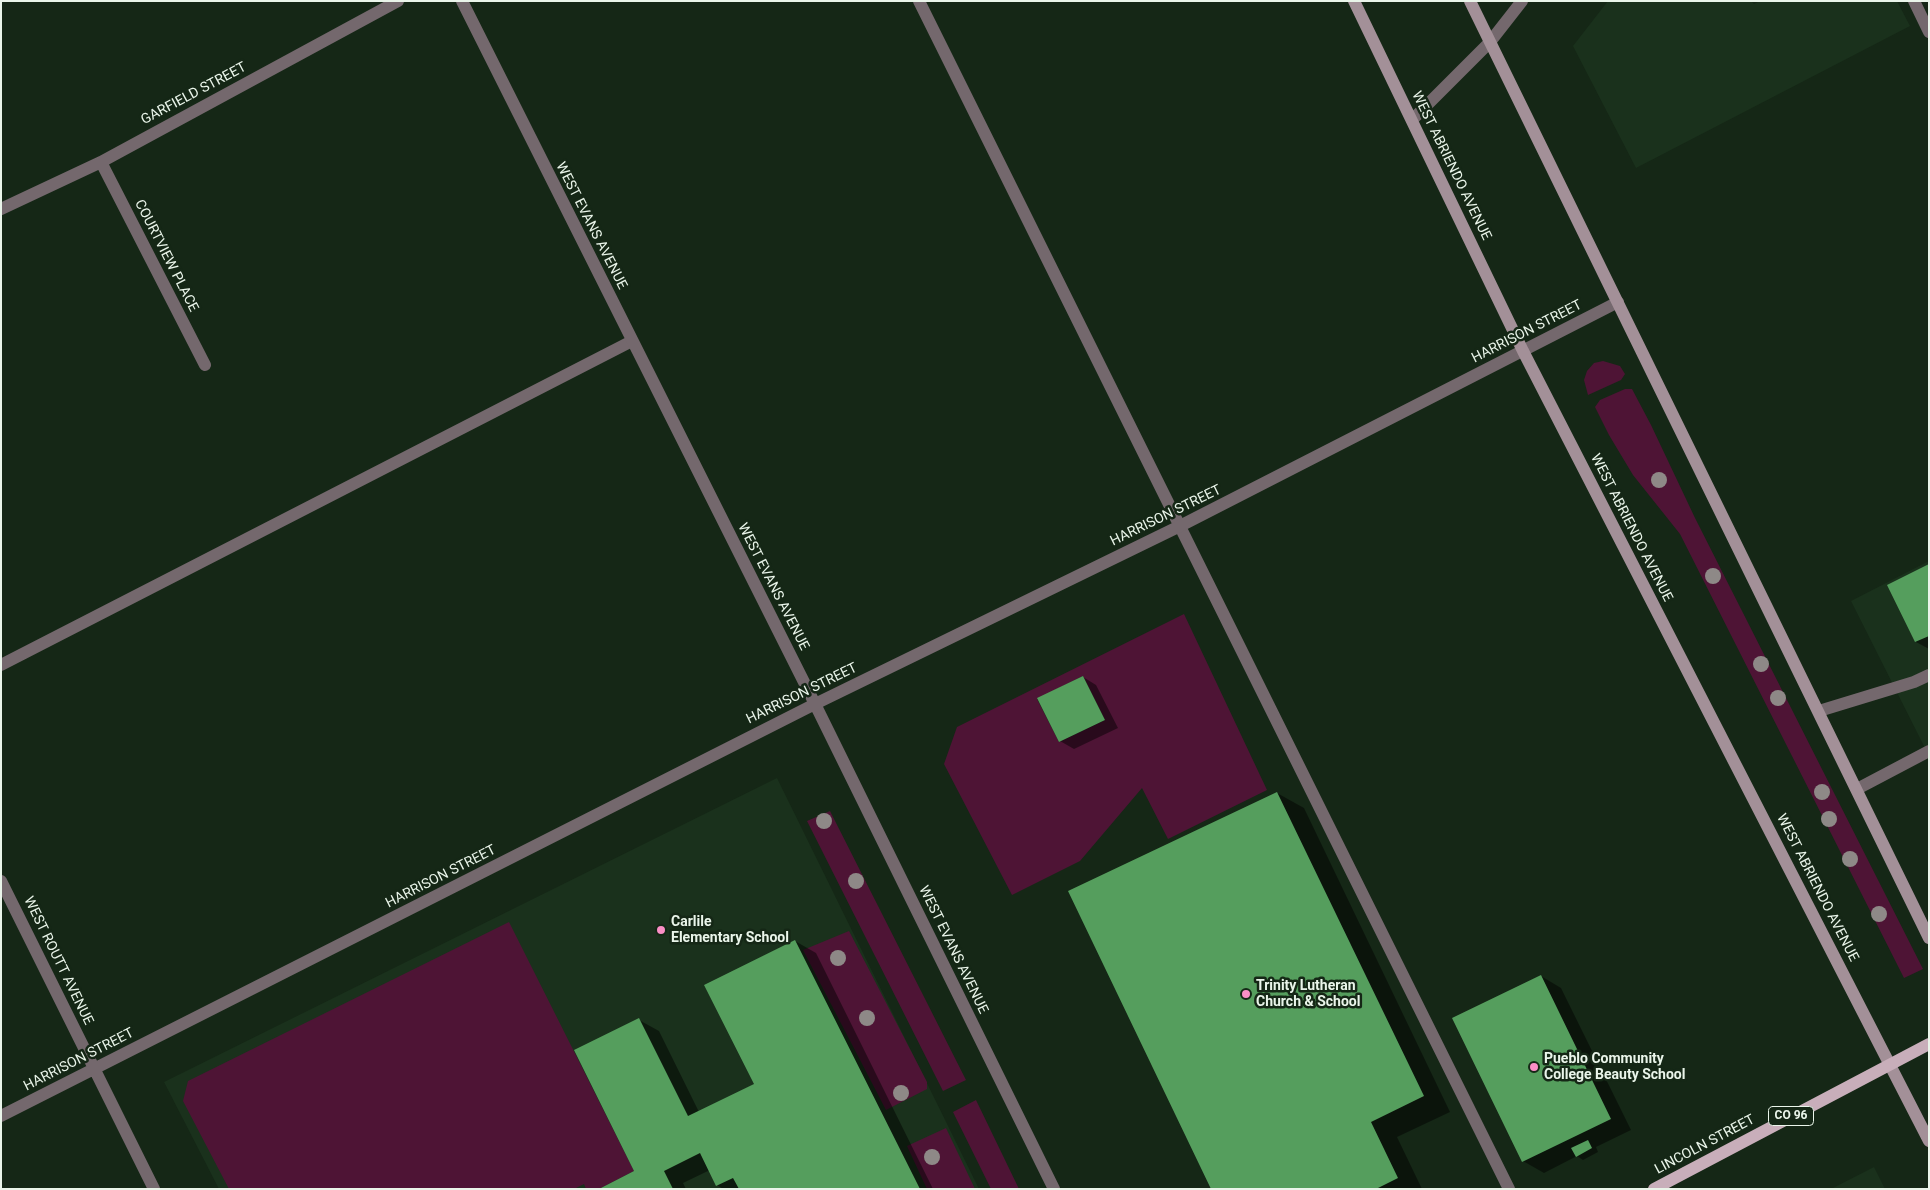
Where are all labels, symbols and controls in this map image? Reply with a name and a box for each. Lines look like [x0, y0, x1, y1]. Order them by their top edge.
street label: GARFIELD STREET [139, 59, 249, 129]
street label: WEST ABRIENDO AVENUE [1408, 89, 1494, 243]
street label: WEST EVANS AVENUE [552, 160, 630, 292]
street label: COURTVIEW PLACE [130, 197, 202, 315]
street label: HARRISON STREET [1469, 297, 1585, 367]
street label: WEST ABRIENDO AVENUE [1586, 451, 1676, 605]
street label: HARRISON STREET [1108, 482, 1224, 550]
street label: WEST EVANS AVENUE [734, 521, 812, 653]
street label: HARRISON STREET [744, 660, 860, 728]
street label: WEST ABRIENDO AVENUE [1772, 811, 1862, 965]
street label: HARRISON STREET [383, 842, 499, 912]
street label: WEST EVANS AVENUE [915, 883, 991, 1017]
street label: WEST ROUTT AVENUE [20, 894, 96, 1028]
place label: Carlile Elementary School [671, 914, 789, 946]
marker: Carlile Elementary School [655, 924, 667, 936]
place label: Trinity Lutheran Church & School [1256, 978, 1360, 1010]
marker: Trinity Lutheran Church & School [1240, 988, 1252, 1000]
street label: HARRISON STREET [21, 1025, 137, 1095]
place label: Pueblo Community College Beauty School [1544, 1051, 1685, 1084]
marker: Pueblo Community College Beauty School [1528, 1061, 1540, 1073]
road number: CO 96 [1768, 1106, 1814, 1126]
street label: LINCOLN STREET [1652, 1112, 1758, 1178]

